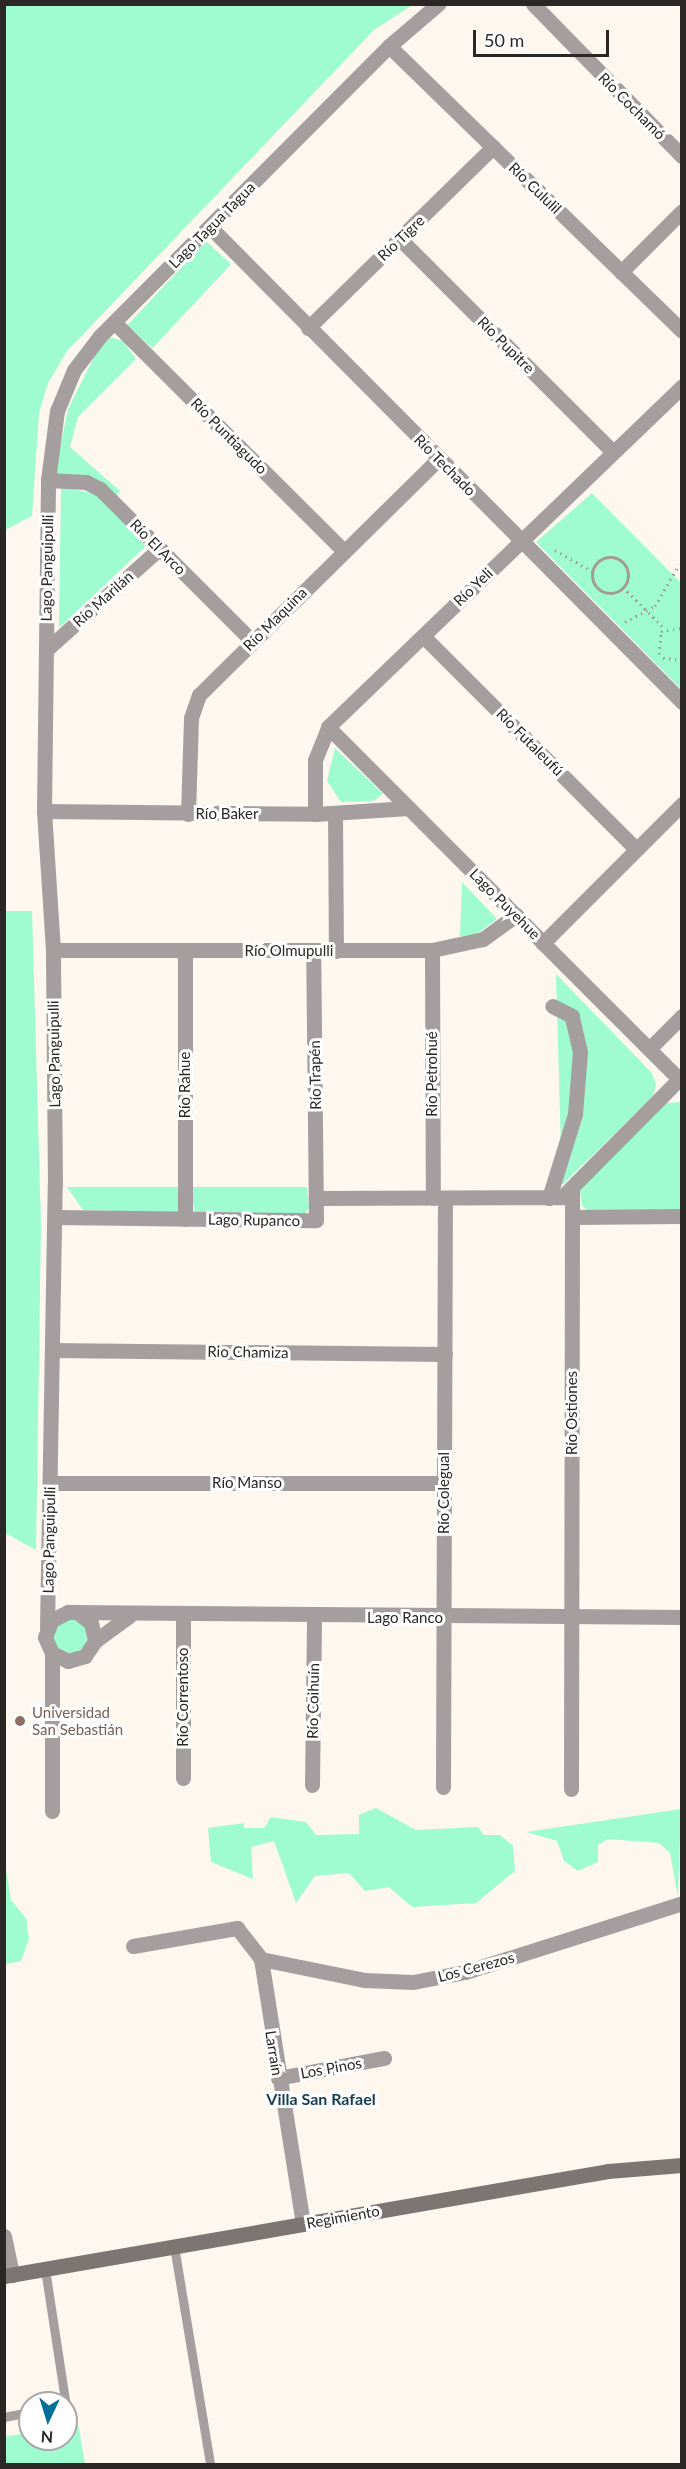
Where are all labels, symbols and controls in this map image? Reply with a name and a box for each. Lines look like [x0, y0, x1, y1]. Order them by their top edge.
scale bar [476, 18, 612, 56]
text: 50 m [484, 29, 524, 51]
street label: Río Cochamó [595, 69, 669, 143]
street label: Río Cululil [505, 159, 565, 217]
street label: Lago Tagua Tagua [165, 178, 259, 272]
street label: Río Tigre [374, 211, 428, 265]
street label: Río Pupitre [474, 313, 538, 377]
street label: Río Puntiagudo [187, 394, 271, 478]
street label: Río Techado [410, 430, 480, 500]
street label: Lago Panguipulli [37, 514, 57, 622]
street label: Río El Arco [126, 515, 190, 579]
street label: Río Yeli [449, 564, 497, 610]
street label: Río Marilán [69, 567, 137, 631]
street label: Río Maquina [239, 583, 311, 655]
street label: Río Futaleufú [493, 705, 567, 779]
street label: Río Baker [196, 805, 258, 823]
street label: Lago Puyehue [466, 865, 544, 943]
street label: Río Olmupulli [245, 942, 333, 960]
street label: Lago Panguipulli [44, 1000, 64, 1108]
street label: Río Petrohué [423, 1031, 441, 1117]
street label: Río Trapén [305, 1040, 325, 1110]
street label: Río Rahue [176, 1052, 194, 1118]
street label: Lago Rupanco [208, 1210, 300, 1230]
street label: Rio Chamiza [207, 1342, 289, 1362]
street label: Río Ostiones [563, 1371, 581, 1455]
street label: Río Colegual [435, 1452, 453, 1534]
street label: Río Manso [212, 1474, 282, 1492]
street label: Lago Panguipulli [39, 1486, 59, 1594]
street label: Lago Ranco [367, 1609, 443, 1627]
street label: Río Correntoso [174, 1647, 192, 1747]
street label: Río Coihuín [303, 1663, 323, 1739]
place label: Universidad San Sebastián [32, 1703, 123, 1738]
marker: Universidad San Sebastián [13, 1714, 27, 1728]
street label: Los Cerezos [436, 1948, 516, 1986]
street label: Larraín [262, 2029, 286, 2077]
street label: Los Pinos [299, 2054, 363, 2082]
district label: Villa San Rafael [266, 2089, 376, 2109]
street label: Regimiento [305, 2202, 381, 2232]
north arrow [18, 2391, 78, 2451]
text: N [40, 2428, 54, 2447]

